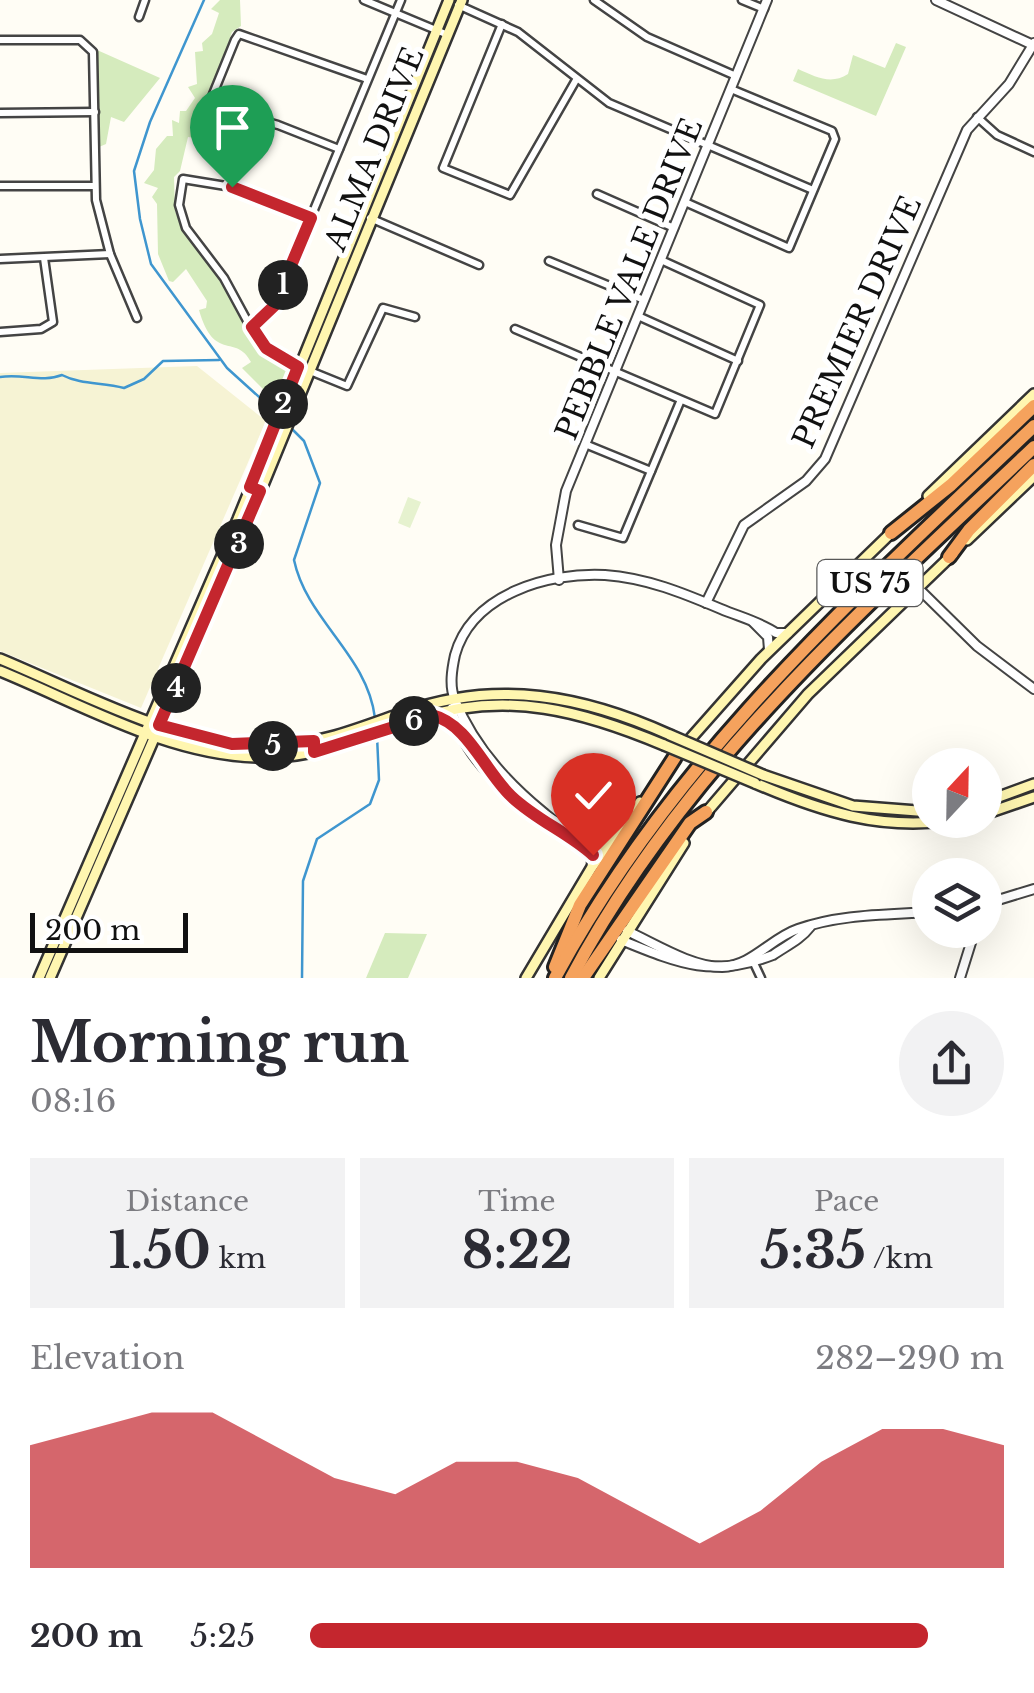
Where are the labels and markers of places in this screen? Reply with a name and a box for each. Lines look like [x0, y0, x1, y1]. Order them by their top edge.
pin [190, 85, 275, 188]
pin: 1 [258, 260, 308, 310]
pin: 2 [258, 379, 308, 429]
pin: 3 [214, 519, 264, 569]
pin: 4 [151, 663, 201, 713]
pin: 6 [389, 696, 439, 746]
pin: 5 [248, 721, 298, 771]
pin [551, 753, 636, 856]

